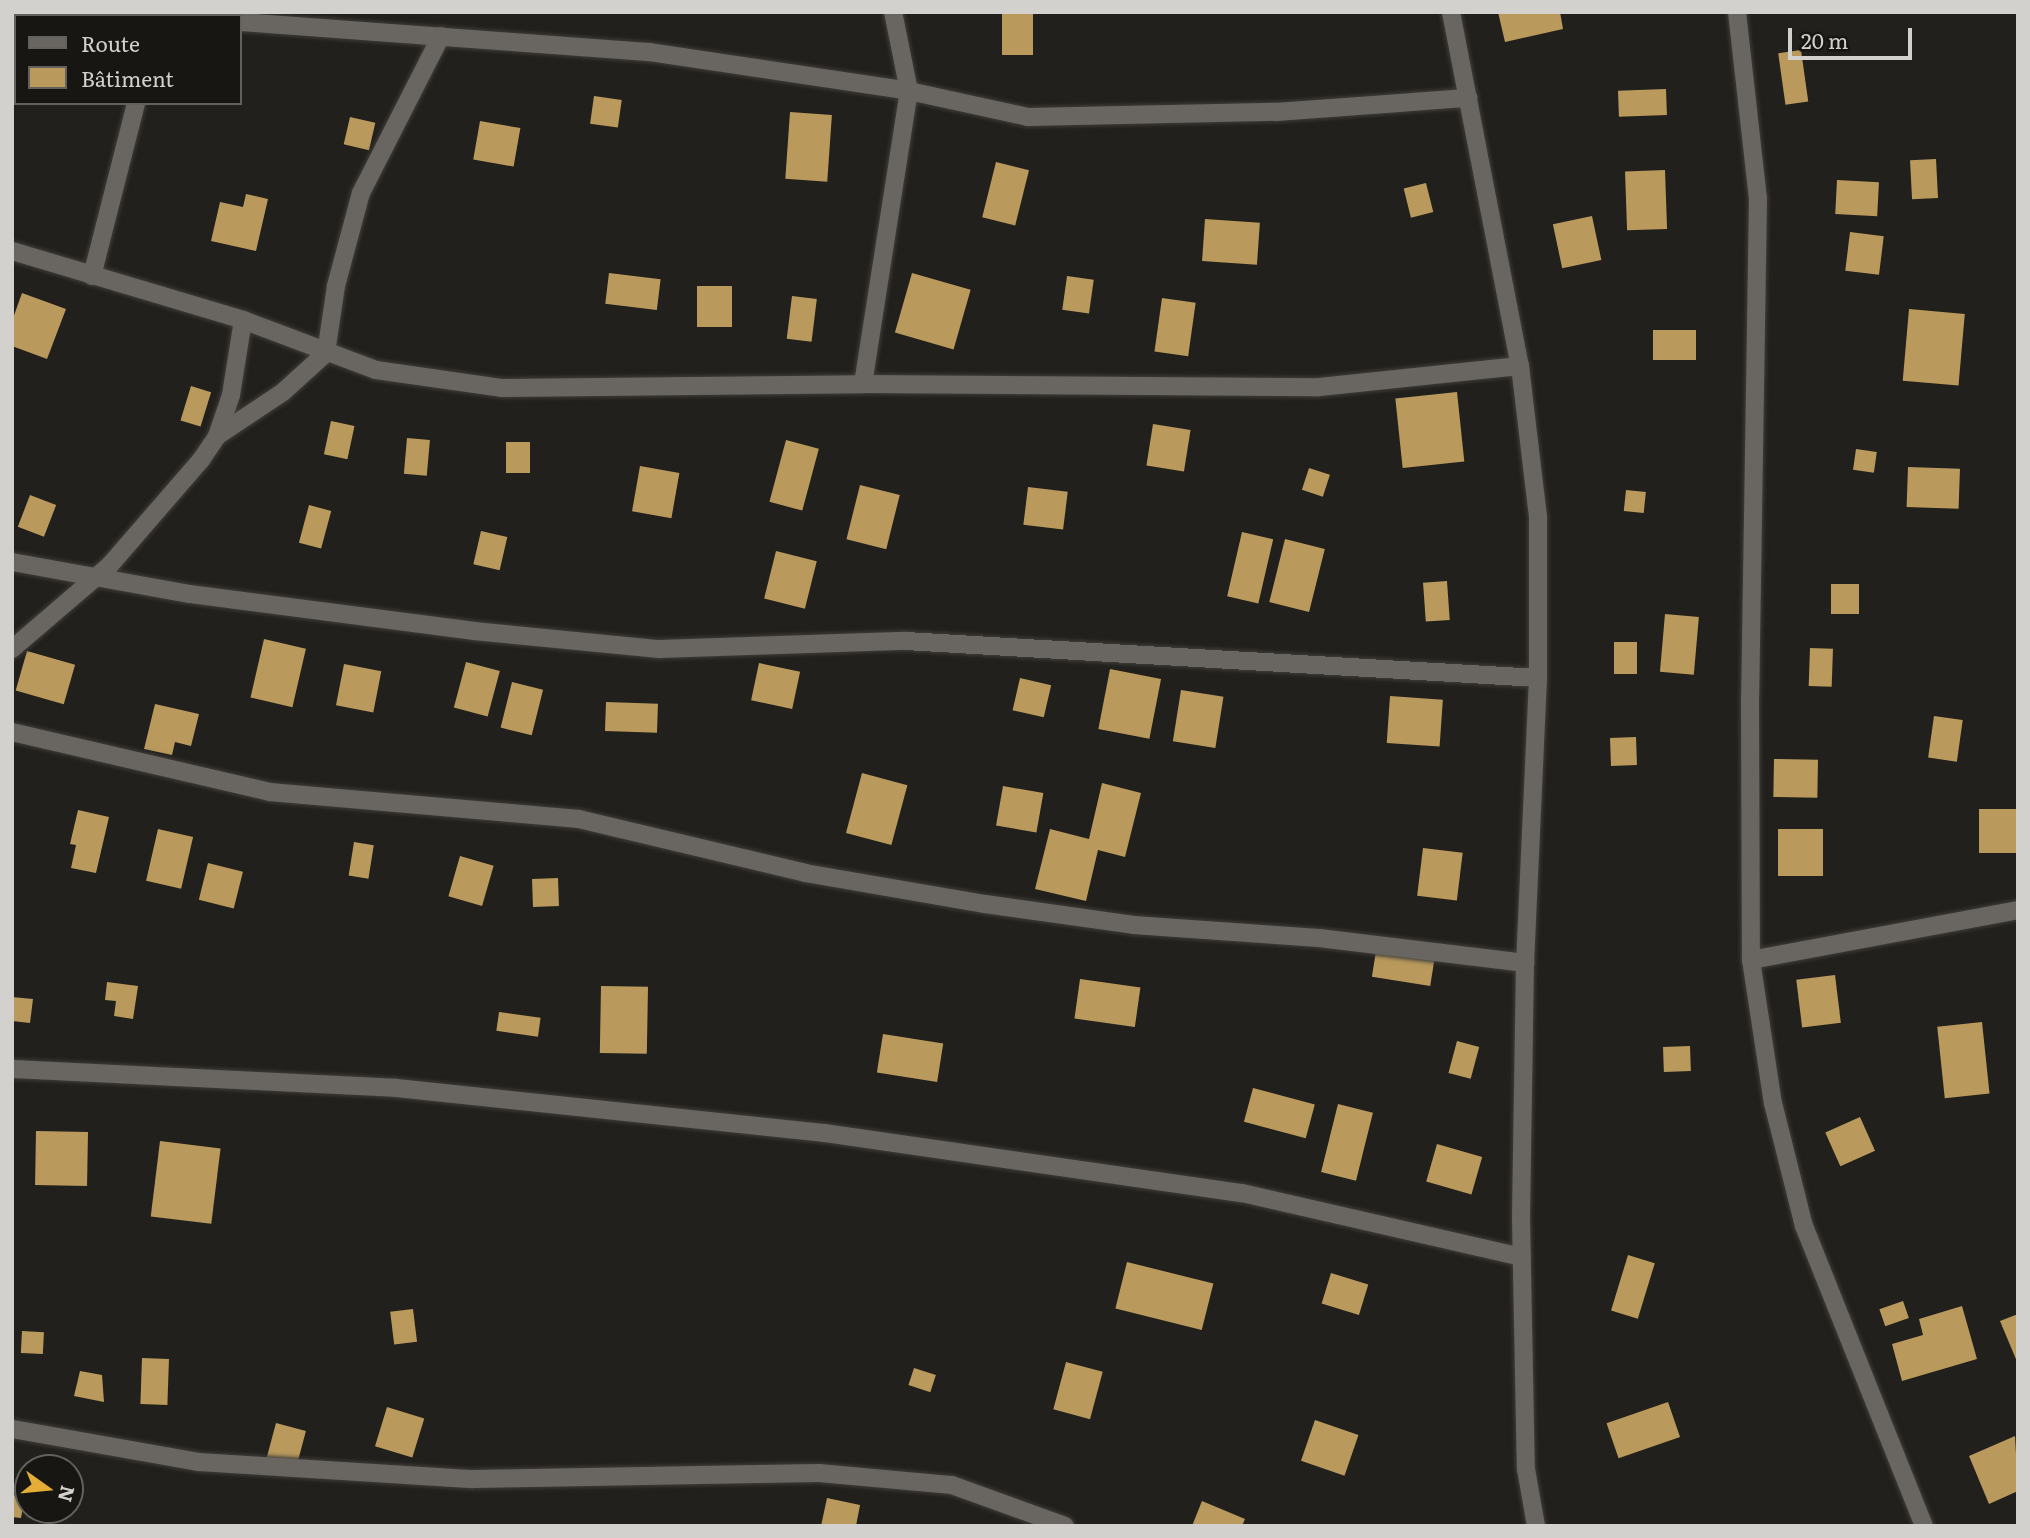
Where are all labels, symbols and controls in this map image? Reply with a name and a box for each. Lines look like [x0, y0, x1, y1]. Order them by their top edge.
legend [14, 14, 242, 105]
scale bar [1792, 14, 1916, 58]
text: 20 m [1801, 24, 1848, 55]
text: Route [81, 27, 140, 58]
text: Bâtiment [81, 62, 174, 93]
north arrow [14, 1454, 84, 1524]
text: N [52, 1483, 83, 1505]

